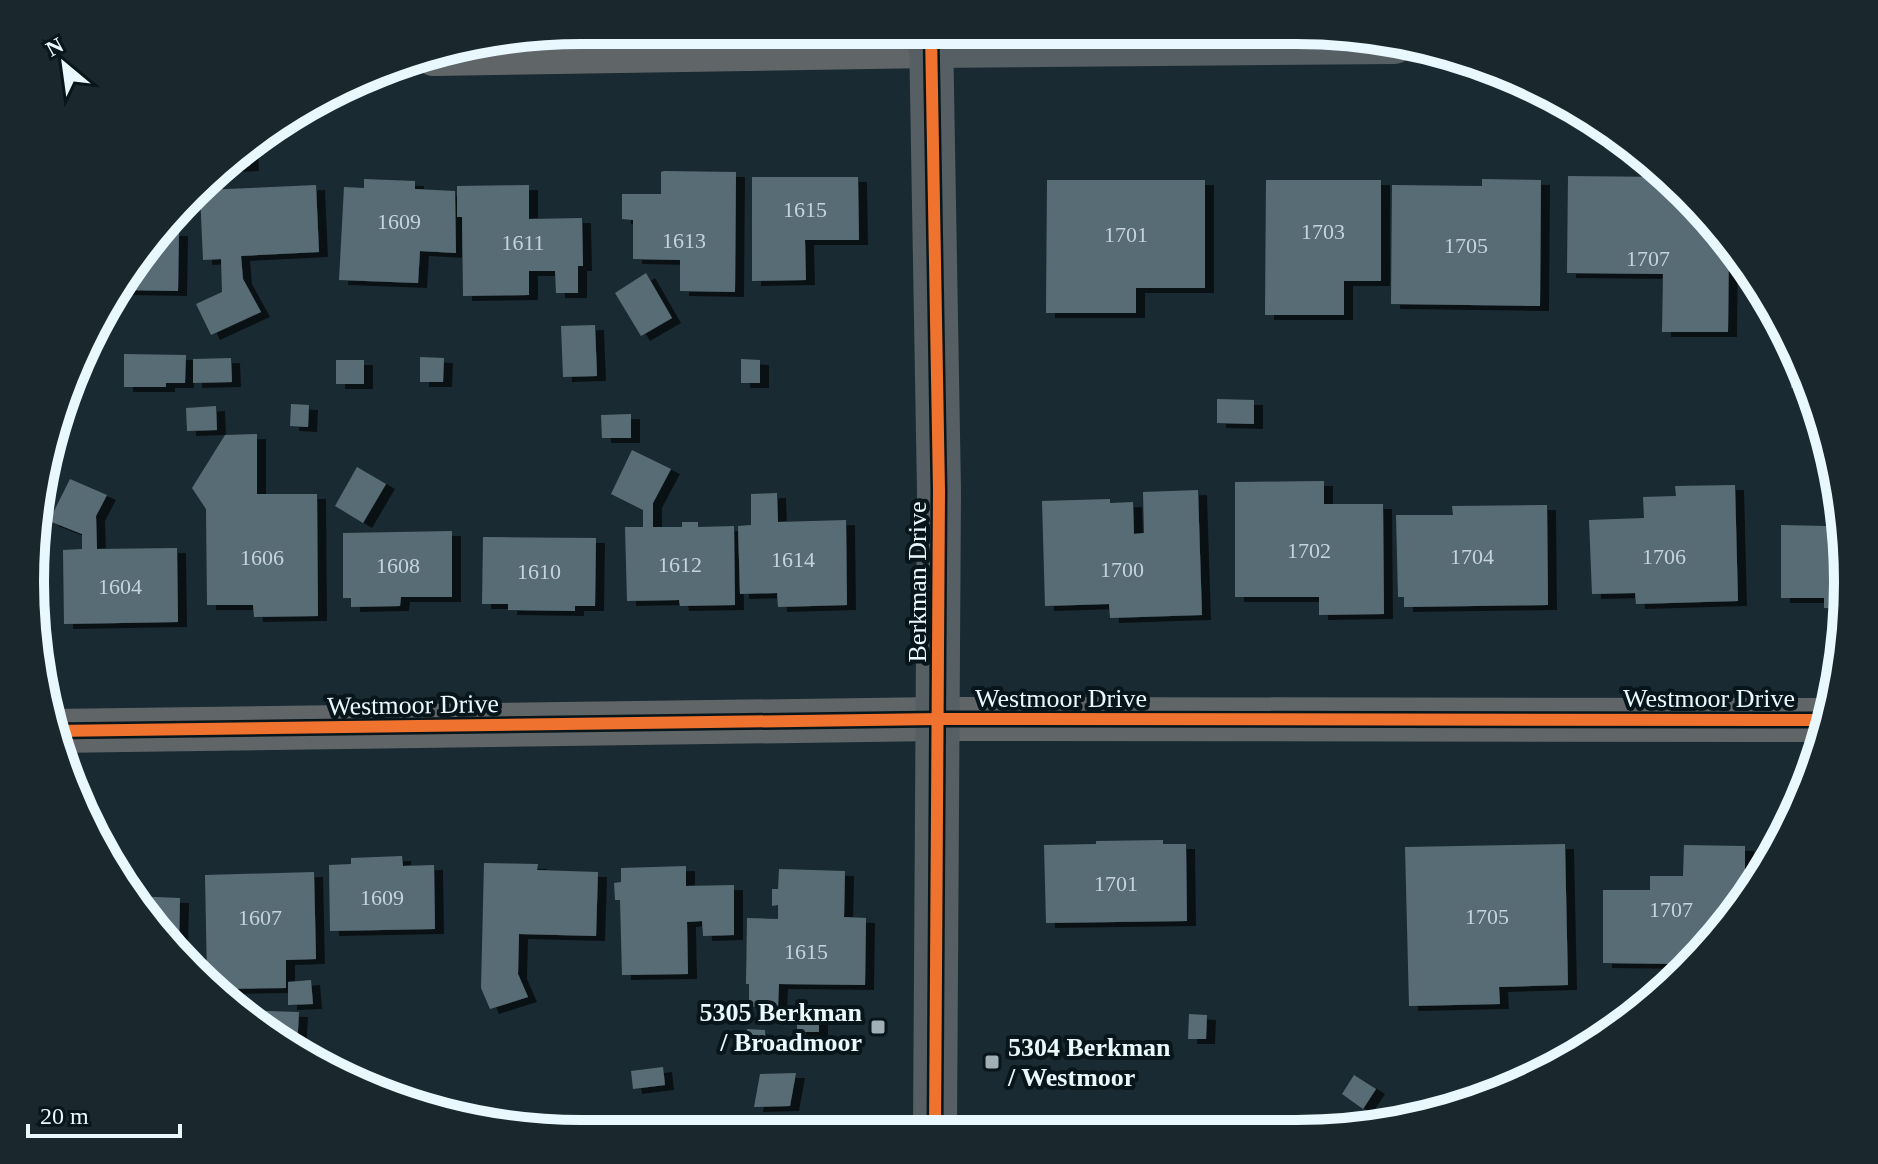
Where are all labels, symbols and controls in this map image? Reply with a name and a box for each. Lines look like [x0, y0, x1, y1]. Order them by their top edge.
north arrow [24, 24, 104, 104]
text: N [42, 32, 68, 62]
house number: 1615 [783, 197, 827, 222]
house number: 1609 [377, 209, 421, 234]
house number: 1703 [1301, 219, 1345, 244]
house number: 1701 [1104, 222, 1148, 247]
house number: 1613 [662, 228, 706, 253]
house number: 1611 [501, 230, 545, 255]
house number: 1705 [1444, 233, 1488, 258]
house number: 1707 [1626, 246, 1670, 271]
street label: Berkman Drive [903, 501, 932, 663]
house number: 1702 [1287, 538, 1331, 563]
house number: 1704 [1450, 544, 1494, 569]
house number: 1706 [1642, 544, 1686, 569]
house number: 1606 [240, 545, 284, 570]
house number: 1614 [771, 547, 815, 572]
house number: 1612 [658, 552, 702, 577]
house number: 1608 [376, 553, 420, 578]
house number: 1700 [1100, 557, 1144, 582]
house number: 1610 [517, 559, 561, 584]
house number: 1604 [98, 574, 142, 599]
street label: Westmoor Drive [975, 684, 1147, 713]
street label: Westmoor Drive [1623, 684, 1795, 713]
street label: Westmoor Drive [327, 689, 499, 721]
house number: 1701 [1094, 871, 1138, 896]
house number: 1609 [360, 885, 404, 910]
house number: 1707 [1649, 897, 1693, 922]
house number: 1705 [1465, 904, 1509, 929]
house number: 1607 [238, 905, 282, 930]
house number: 1615 [784, 939, 828, 964]
place label: 5305 Berkman / Broadmoor [700, 998, 863, 1057]
marker: 5305 Berkman / Broadmoor [869, 1018, 887, 1036]
place label: 5304 Berkman / Westmoor [1007, 1033, 1171, 1092]
marker: 5304 Berkman / Westmoor [983, 1053, 1001, 1071]
scale bar [28, 1088, 180, 1138]
text: 20 m [40, 1103, 89, 1129]

